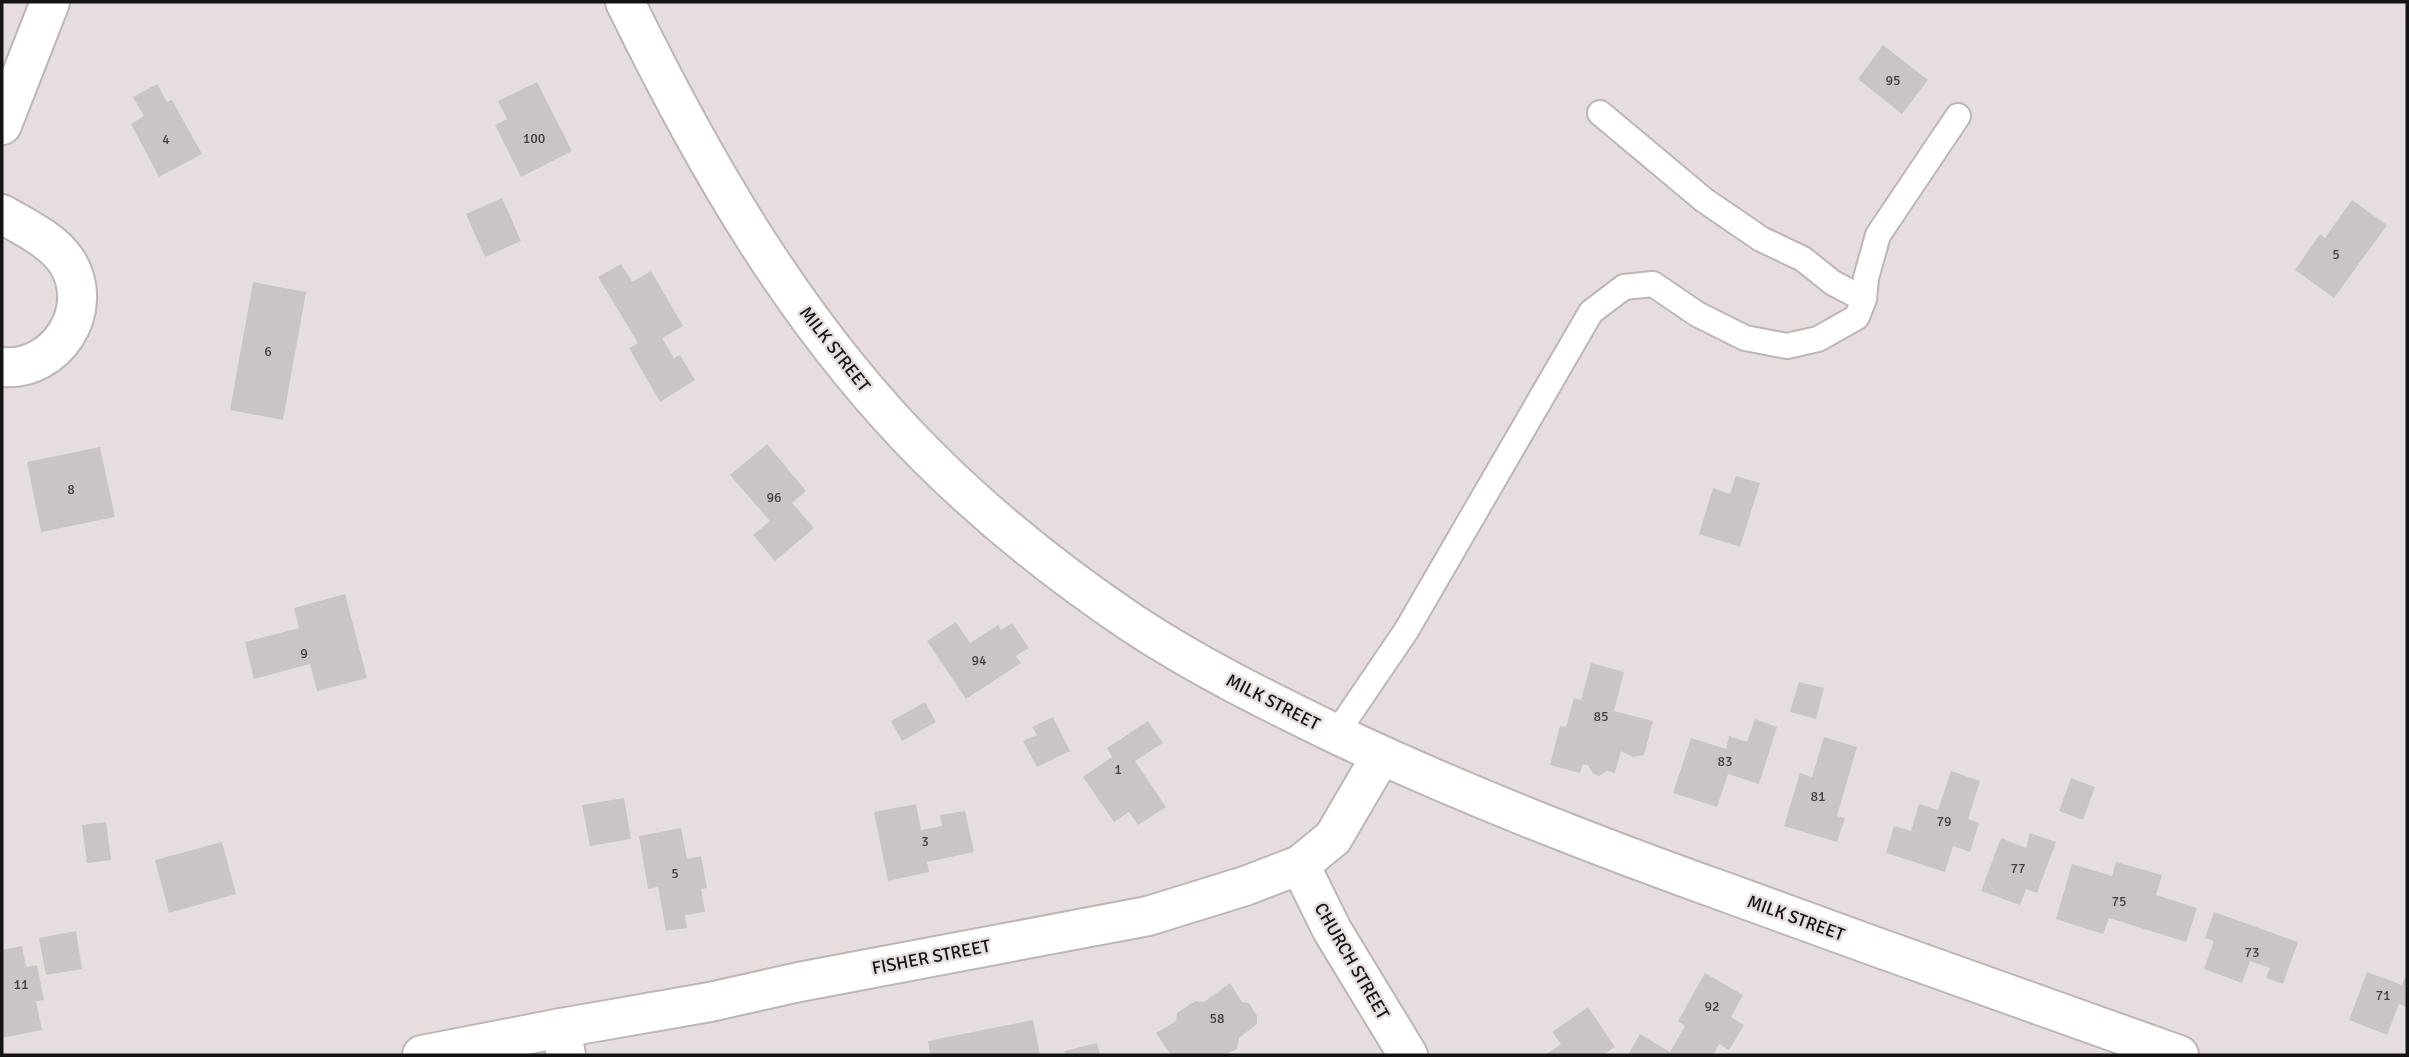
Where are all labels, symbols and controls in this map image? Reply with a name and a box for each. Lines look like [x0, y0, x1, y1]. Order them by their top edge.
house number: 95 [1885, 72, 1901, 89]
house number: 100 [523, 130, 545, 147]
house number: 4 [162, 131, 170, 148]
house number: 5 [2332, 246, 2340, 263]
street label: MILK STREET [795, 302, 875, 396]
house number: 6 [264, 343, 272, 360]
house number: 8 [67, 481, 75, 498]
house number: 96 [766, 489, 782, 506]
house number: 9 [300, 645, 308, 662]
house number: 94 [971, 652, 987, 669]
street label: MILK STREET [1222, 669, 1324, 735]
house number: 85 [1593, 708, 1609, 725]
house number: 83 [1717, 753, 1733, 770]
house number: 1 [1114, 761, 1122, 778]
house number: 81 [1810, 788, 1826, 805]
house number: 79 [1936, 813, 1952, 830]
house number: 3 [921, 833, 929, 850]
house number: 77 [2010, 860, 2026, 877]
house number: 5 [671, 865, 679, 882]
street label: MILK STREET [1744, 890, 1848, 946]
house number: 75 [2111, 893, 2127, 910]
street label: CHURCH STREET [1310, 899, 1394, 1023]
street label: FISHER STREET [870, 935, 992, 979]
house number: 73 [2244, 944, 2260, 961]
house number: 11 [13, 976, 29, 993]
house number: 71 [2375, 987, 2391, 1004]
house number: 92 [1704, 998, 1720, 1015]
house number: 58 [1209, 1010, 1225, 1027]

